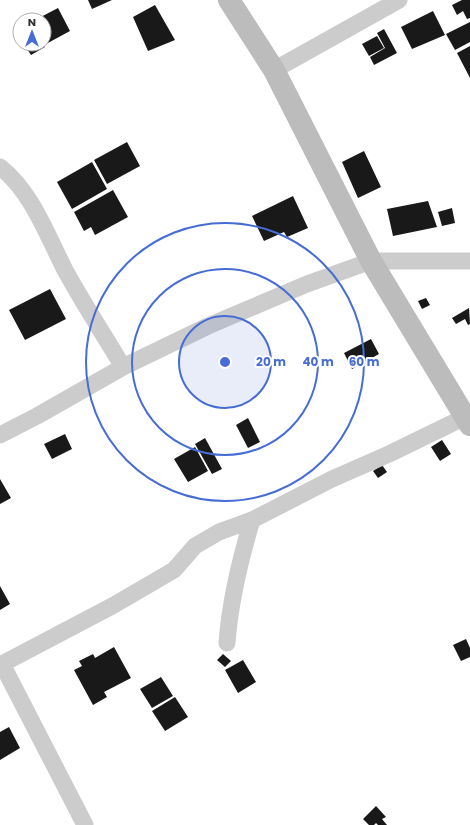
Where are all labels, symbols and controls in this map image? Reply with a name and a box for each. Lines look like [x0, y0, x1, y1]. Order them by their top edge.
north arrow [12, 12, 52, 52]
text: N [28, 14, 36, 30]
text: 20 m [256, 353, 286, 370]
text: 40 m [302, 353, 334, 370]
text: 60 m [349, 353, 380, 370]
centre of rings [218, 355, 232, 369]

